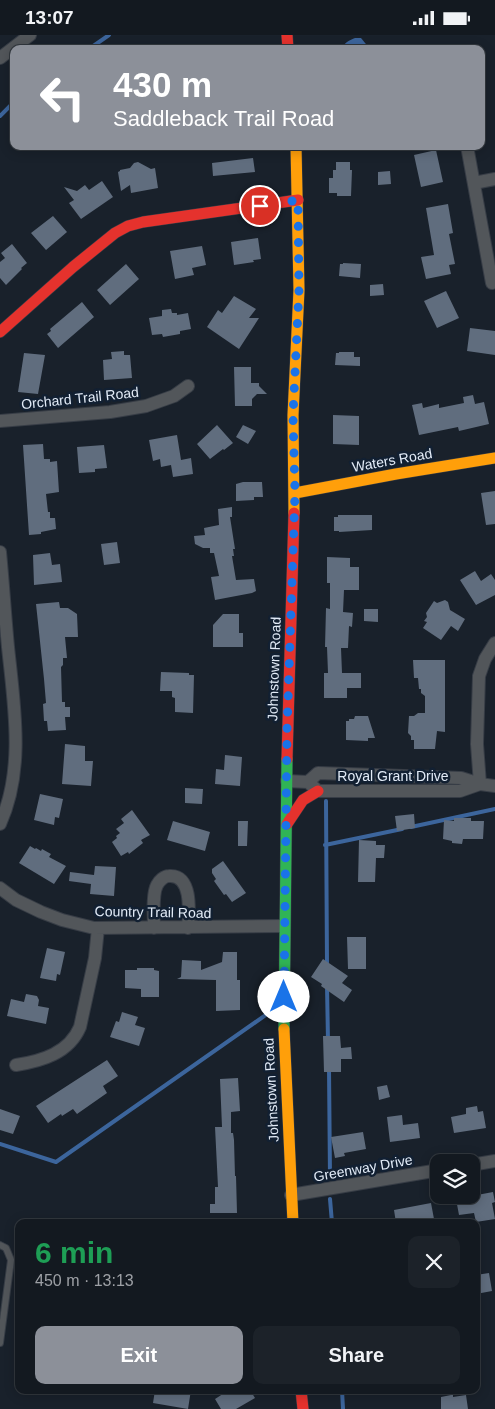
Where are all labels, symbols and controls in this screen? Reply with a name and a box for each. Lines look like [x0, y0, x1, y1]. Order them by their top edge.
text: 13:07 [25, 7, 74, 28]
icon: left [30, 65, 95, 130]
text: 430 m [113, 65, 212, 104]
text: Saddleback Trail Road [113, 106, 334, 131]
pin [239, 185, 281, 227]
icon: arrive [246, 192, 274, 220]
street label: Orchard Trail Road [20, 384, 140, 412]
street label: Waters Road [351, 445, 433, 475]
street label: Johnstown Road [264, 617, 284, 721]
street label: Royal Grant Drive [337, 768, 449, 784]
street label: Country Trail Road [95, 903, 211, 921]
position arrow [257, 970, 309, 1022]
street label: Johnstown Road [260, 1038, 282, 1142]
street label: Greenway Drive [312, 1151, 414, 1185]
map controls [430, 1154, 480, 1204]
button: layers [430, 1154, 480, 1204]
text: 6 min [35, 1236, 113, 1269]
button: close [408, 1236, 460, 1288]
text: 450 m · 13:13 [35, 1272, 134, 1289]
button: Exit [35, 1326, 243, 1384]
button: Share [253, 1326, 460, 1384]

